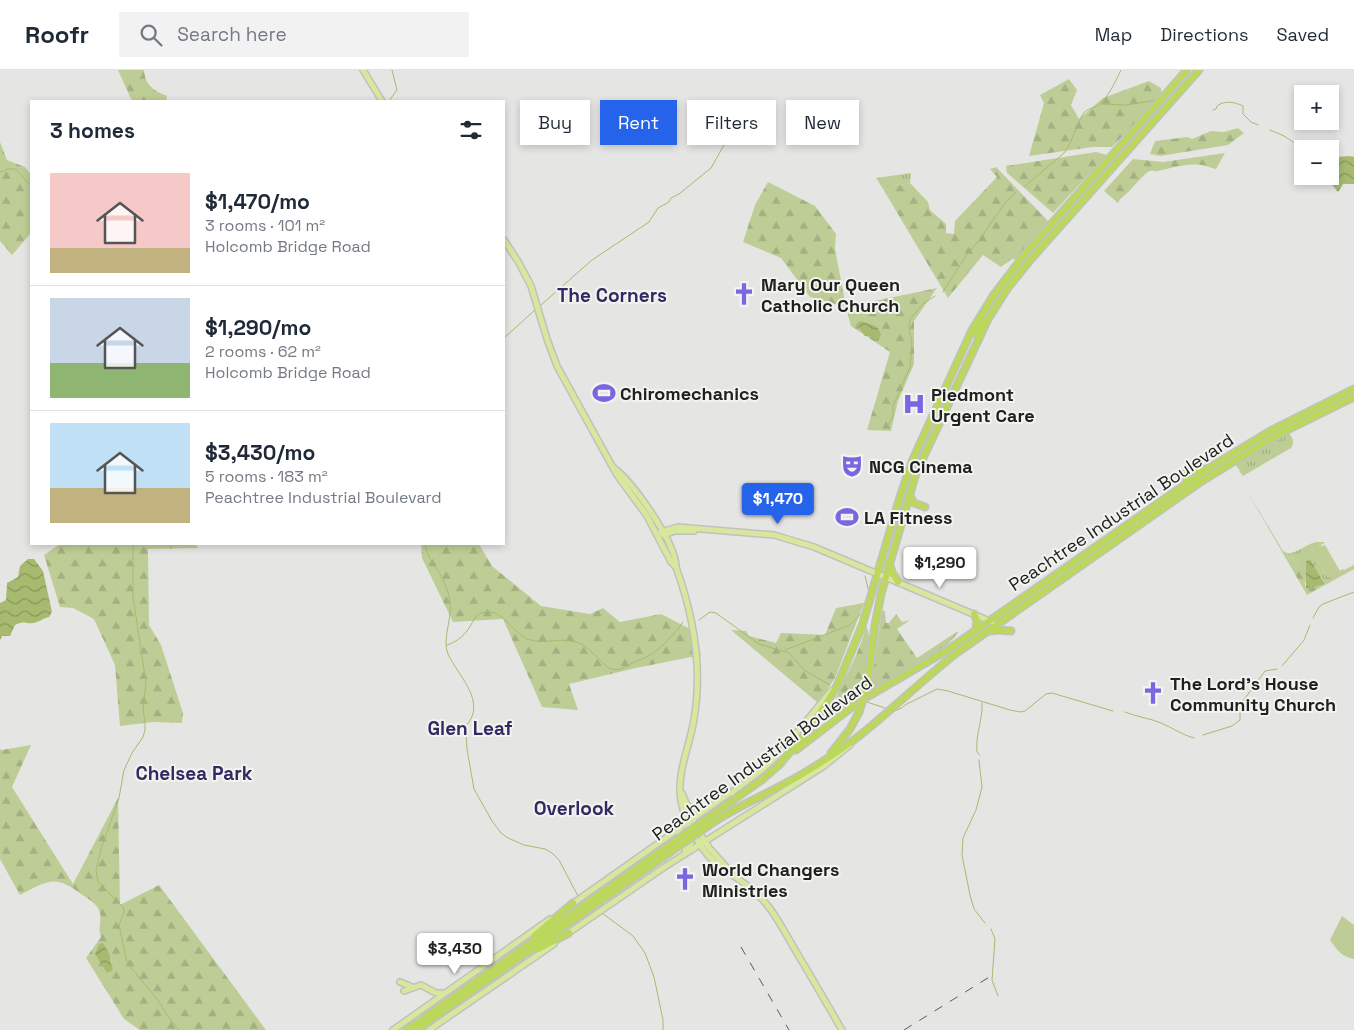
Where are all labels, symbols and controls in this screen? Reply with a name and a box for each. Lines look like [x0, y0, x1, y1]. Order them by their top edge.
search box [119, 12, 469, 57]
text: Roofr [25, 19, 89, 50]
icon: search [137, 21, 165, 49]
text: Search here [177, 22, 287, 47]
text: Map [1095, 23, 1132, 46]
text: Directions [1160, 23, 1249, 46]
text: Saved [1277, 23, 1329, 46]
map controls [1294, 85, 1339, 185]
button: + [1294, 85, 1339, 130]
chip: Buy [520, 100, 590, 145]
chip: Rent [600, 100, 677, 145]
chip: Filters [687, 100, 776, 145]
chip: New [786, 100, 859, 145]
icon: filters [457, 116, 485, 144]
text: 3 homes [50, 117, 135, 144]
button: − [1294, 140, 1339, 185]
text: $1,470/mo [205, 188, 310, 215]
icon: home [90, 193, 150, 253]
text: 3 rooms · 101 m² [205, 215, 325, 236]
text: Holcomb Bridge Road [205, 236, 371, 257]
place label: Mary Our Queen Catholic Church [761, 273, 900, 317]
church icon: Mary Our Queen Catholic Church [731, 281, 757, 307]
district label: The Corners [557, 283, 667, 308]
text: $1,290/mo [205, 314, 311, 341]
icon: home [90, 318, 150, 378]
text: 2 rooms · 62 m² [205, 341, 321, 362]
text: Holcomb Bridge Road [205, 362, 371, 383]
sports icon: Chiromechanics [591, 380, 617, 406]
place label: Chiromechanics [620, 382, 759, 405]
place label: Piedmont Urgent Care [931, 383, 1035, 427]
hospital icon: Piedmont Urgent Care [901, 391, 927, 417]
street label: Peachtree Industrial Boulevard [1004, 428, 1238, 596]
text: $3,430/mo [205, 439, 315, 466]
icon: home [90, 443, 150, 503]
theatre icon: NCG Cinema [839, 453, 865, 479]
place label: NCG Cinema [869, 455, 973, 478]
text: 5 rooms · 183 m² [205, 466, 328, 487]
pin: $1,470 [737, 482, 819, 525]
text: Peachtree Industrial Boulevard [205, 487, 442, 508]
text: $1,470 [753, 488, 803, 509]
sports icon: LA Fitness [834, 504, 860, 530]
place label: LA Fitness [864, 506, 952, 529]
pin: $1,290 [899, 546, 981, 589]
text: $1,290 [914, 552, 966, 573]
street label: Peachtree Industrial Boulevard [648, 670, 876, 846]
place label: The Lord's House Community Church [1170, 672, 1336, 716]
church icon: The Lord's House Community Church [1140, 680, 1166, 706]
district label: Glen Leaf [428, 716, 512, 741]
district label: Chelsea Park [135, 761, 253, 786]
district label: Overlook [534, 796, 615, 821]
place label: World Changers Ministries [702, 858, 839, 902]
church icon: World Changers Ministries [672, 866, 698, 892]
pin: $3,430 [414, 932, 496, 975]
text: $3,430 [428, 938, 482, 959]

